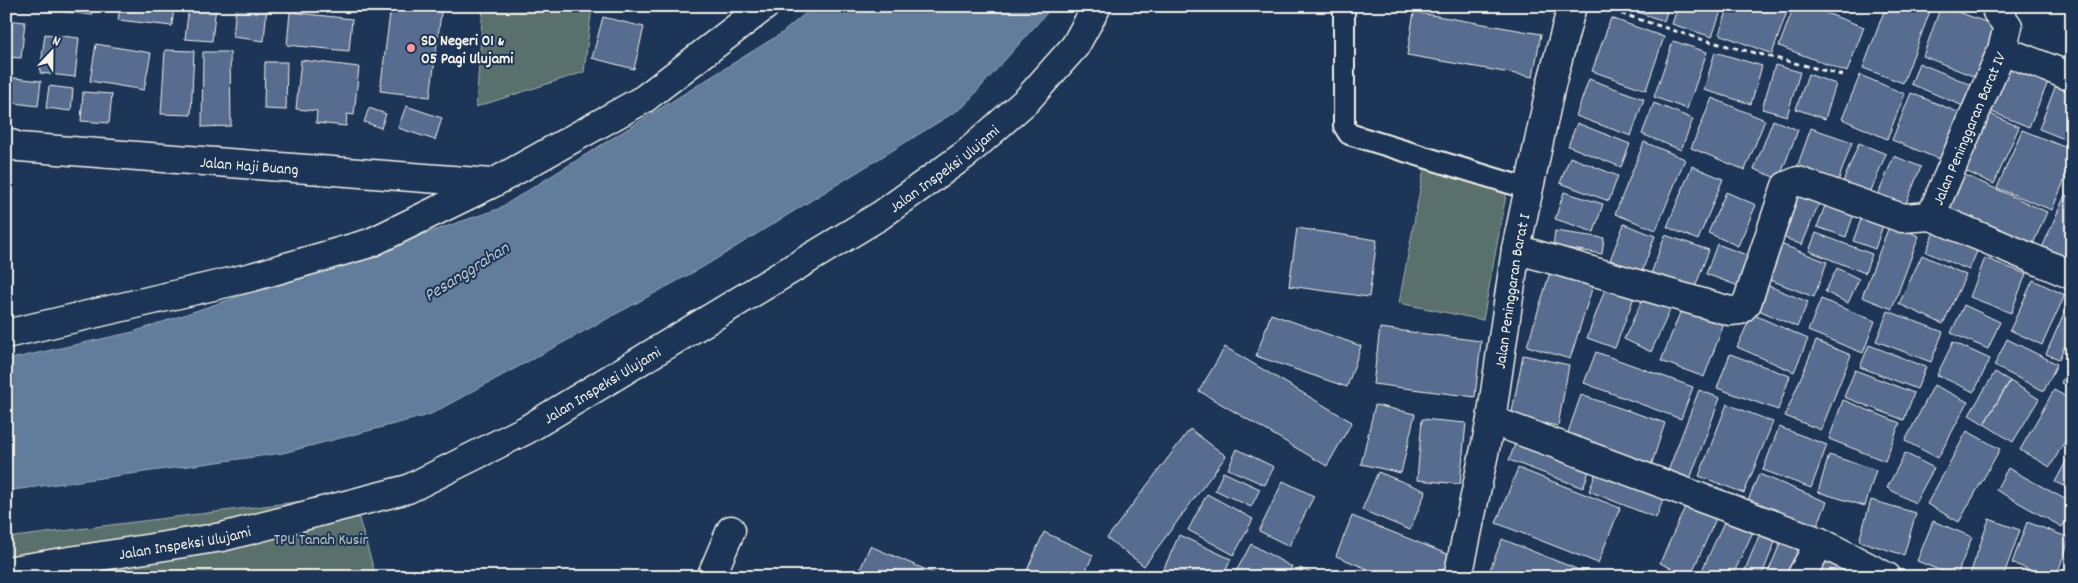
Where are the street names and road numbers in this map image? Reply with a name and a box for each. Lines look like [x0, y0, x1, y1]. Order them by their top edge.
street label: Jalan Peninggaran Barat IV [1928, 49, 2013, 209]
street label: Jalan Inspeksi Ulujami [885, 120, 1006, 220]
street label: Jalan Haji Buang [199, 152, 299, 182]
street label: Jalan Peninggaran Barat I [1490, 212, 1537, 371]
street label: Jalan Inspeksi Ulujami [540, 342, 666, 431]
street label: Jalan Inspeksi Ulujami [118, 521, 254, 567]

